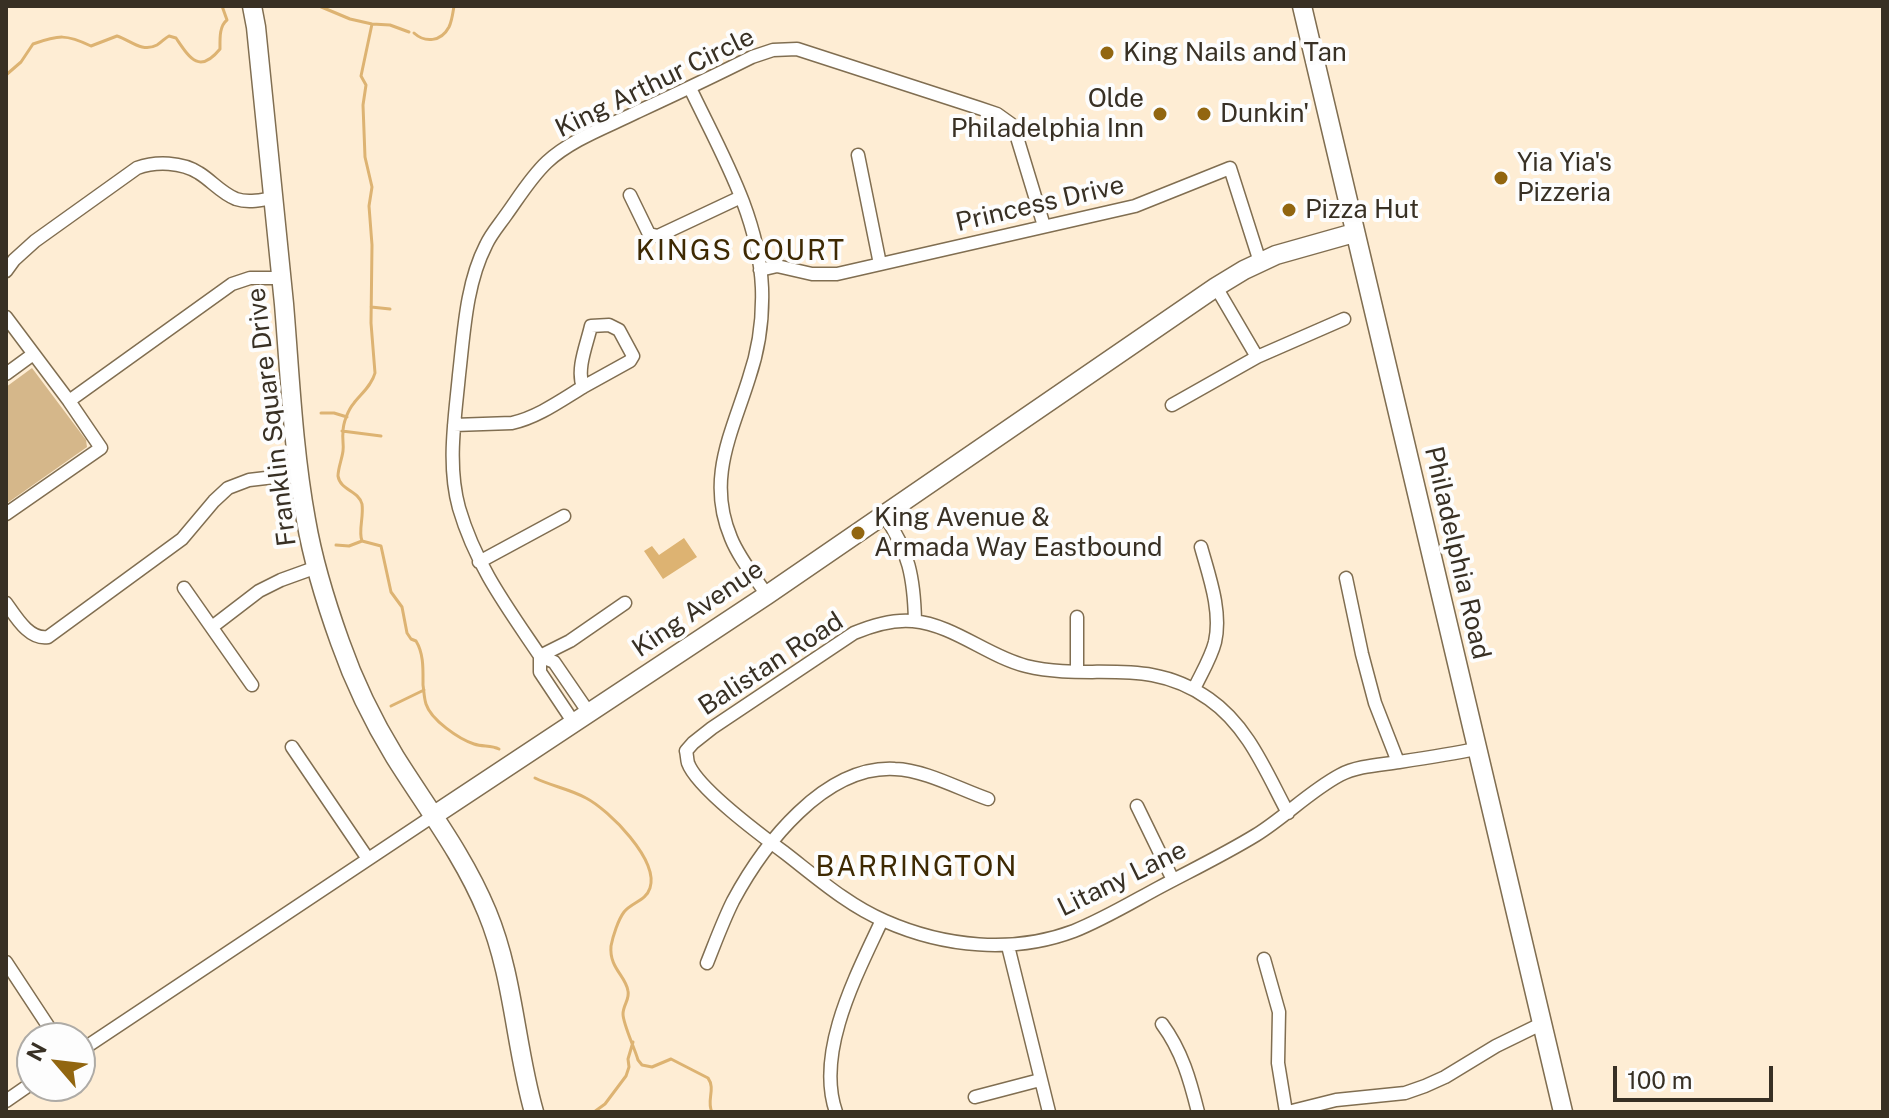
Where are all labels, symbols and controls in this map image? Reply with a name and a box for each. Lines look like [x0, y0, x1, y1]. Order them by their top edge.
street label: King Arthur Circle [551, 21, 759, 145]
place label: King Nails and Tan [1123, 37, 1347, 69]
marker: King Nails and Tan [1098, 44, 1116, 62]
place label: Olde Philadelphia Inn [951, 83, 1144, 144]
place label: Dunkin' [1220, 98, 1310, 130]
marker: Olde Philadelphia Inn [1151, 105, 1169, 123]
marker: Dunkin' [1195, 105, 1213, 123]
place label: Yia Yia's Pizzeria [1517, 147, 1612, 208]
street label: Princess Drive [953, 169, 1127, 239]
marker: Yia Yia's Pizzeria [1492, 169, 1510, 187]
place label: Pizza Hut [1305, 194, 1419, 226]
marker: Pizza Hut [1280, 201, 1298, 219]
district label: KINGS COURT [636, 234, 846, 268]
street label: Franklin Square Drive [241, 286, 303, 548]
street label: Philadelphia Road [1417, 444, 1497, 662]
place label: King Avenue & Armada Way Eastbound [874, 502, 1163, 564]
marker: King Avenue & Armada Way Eastbound [849, 524, 867, 542]
street label: King Avenue [627, 554, 769, 664]
street label: Balistan Road [693, 606, 849, 722]
street label: Litany Lane [1053, 834, 1191, 924]
district label: BARRINGTON [816, 850, 1018, 884]
north arrow [16, 1022, 96, 1102]
text: N [21, 1038, 52, 1065]
scale bar [1617, 1050, 1777, 1100]
text: 100 m [1627, 1066, 1693, 1094]

